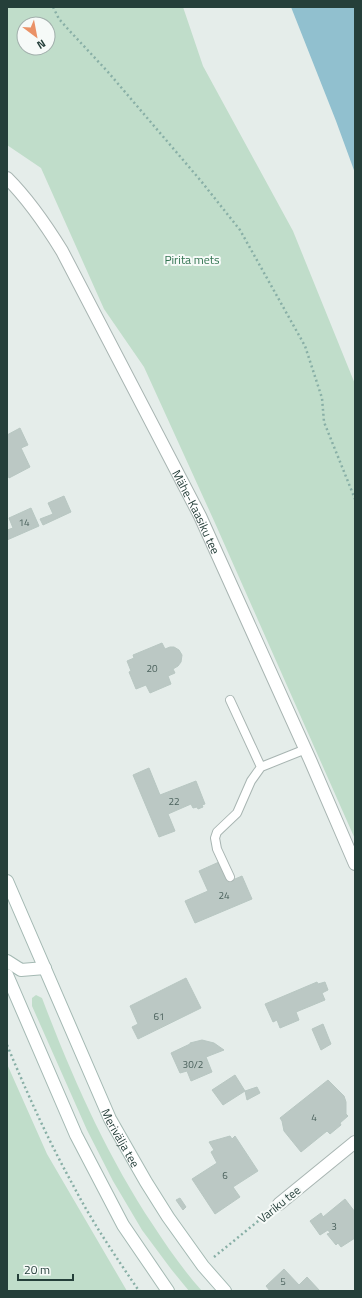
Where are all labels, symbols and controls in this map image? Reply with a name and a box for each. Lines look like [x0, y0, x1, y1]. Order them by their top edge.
north arrow [16, 16, 56, 56]
text: N [34, 36, 49, 53]
park label: Pirita mets [164, 250, 220, 269]
street label: Mähe-Kaasiku tee [168, 466, 225, 557]
house number: 14 [18, 515, 30, 530]
house number: 20 [146, 661, 158, 676]
house number: 22 [168, 794, 180, 809]
house number: 24 [218, 888, 230, 903]
house number: 61 [153, 1009, 165, 1024]
house number: 30/2 [183, 1057, 203, 1072]
street label: Merivälja tee [97, 1105, 145, 1171]
house number: 4 [311, 1110, 317, 1125]
house number: 6 [222, 1168, 228, 1183]
street label: Variku tee [253, 1181, 305, 1227]
house number: 3 [331, 1219, 337, 1234]
scale bar [18, 1256, 73, 1282]
text: 20 m [24, 1260, 50, 1279]
house number: 5 [280, 1274, 286, 1289]

